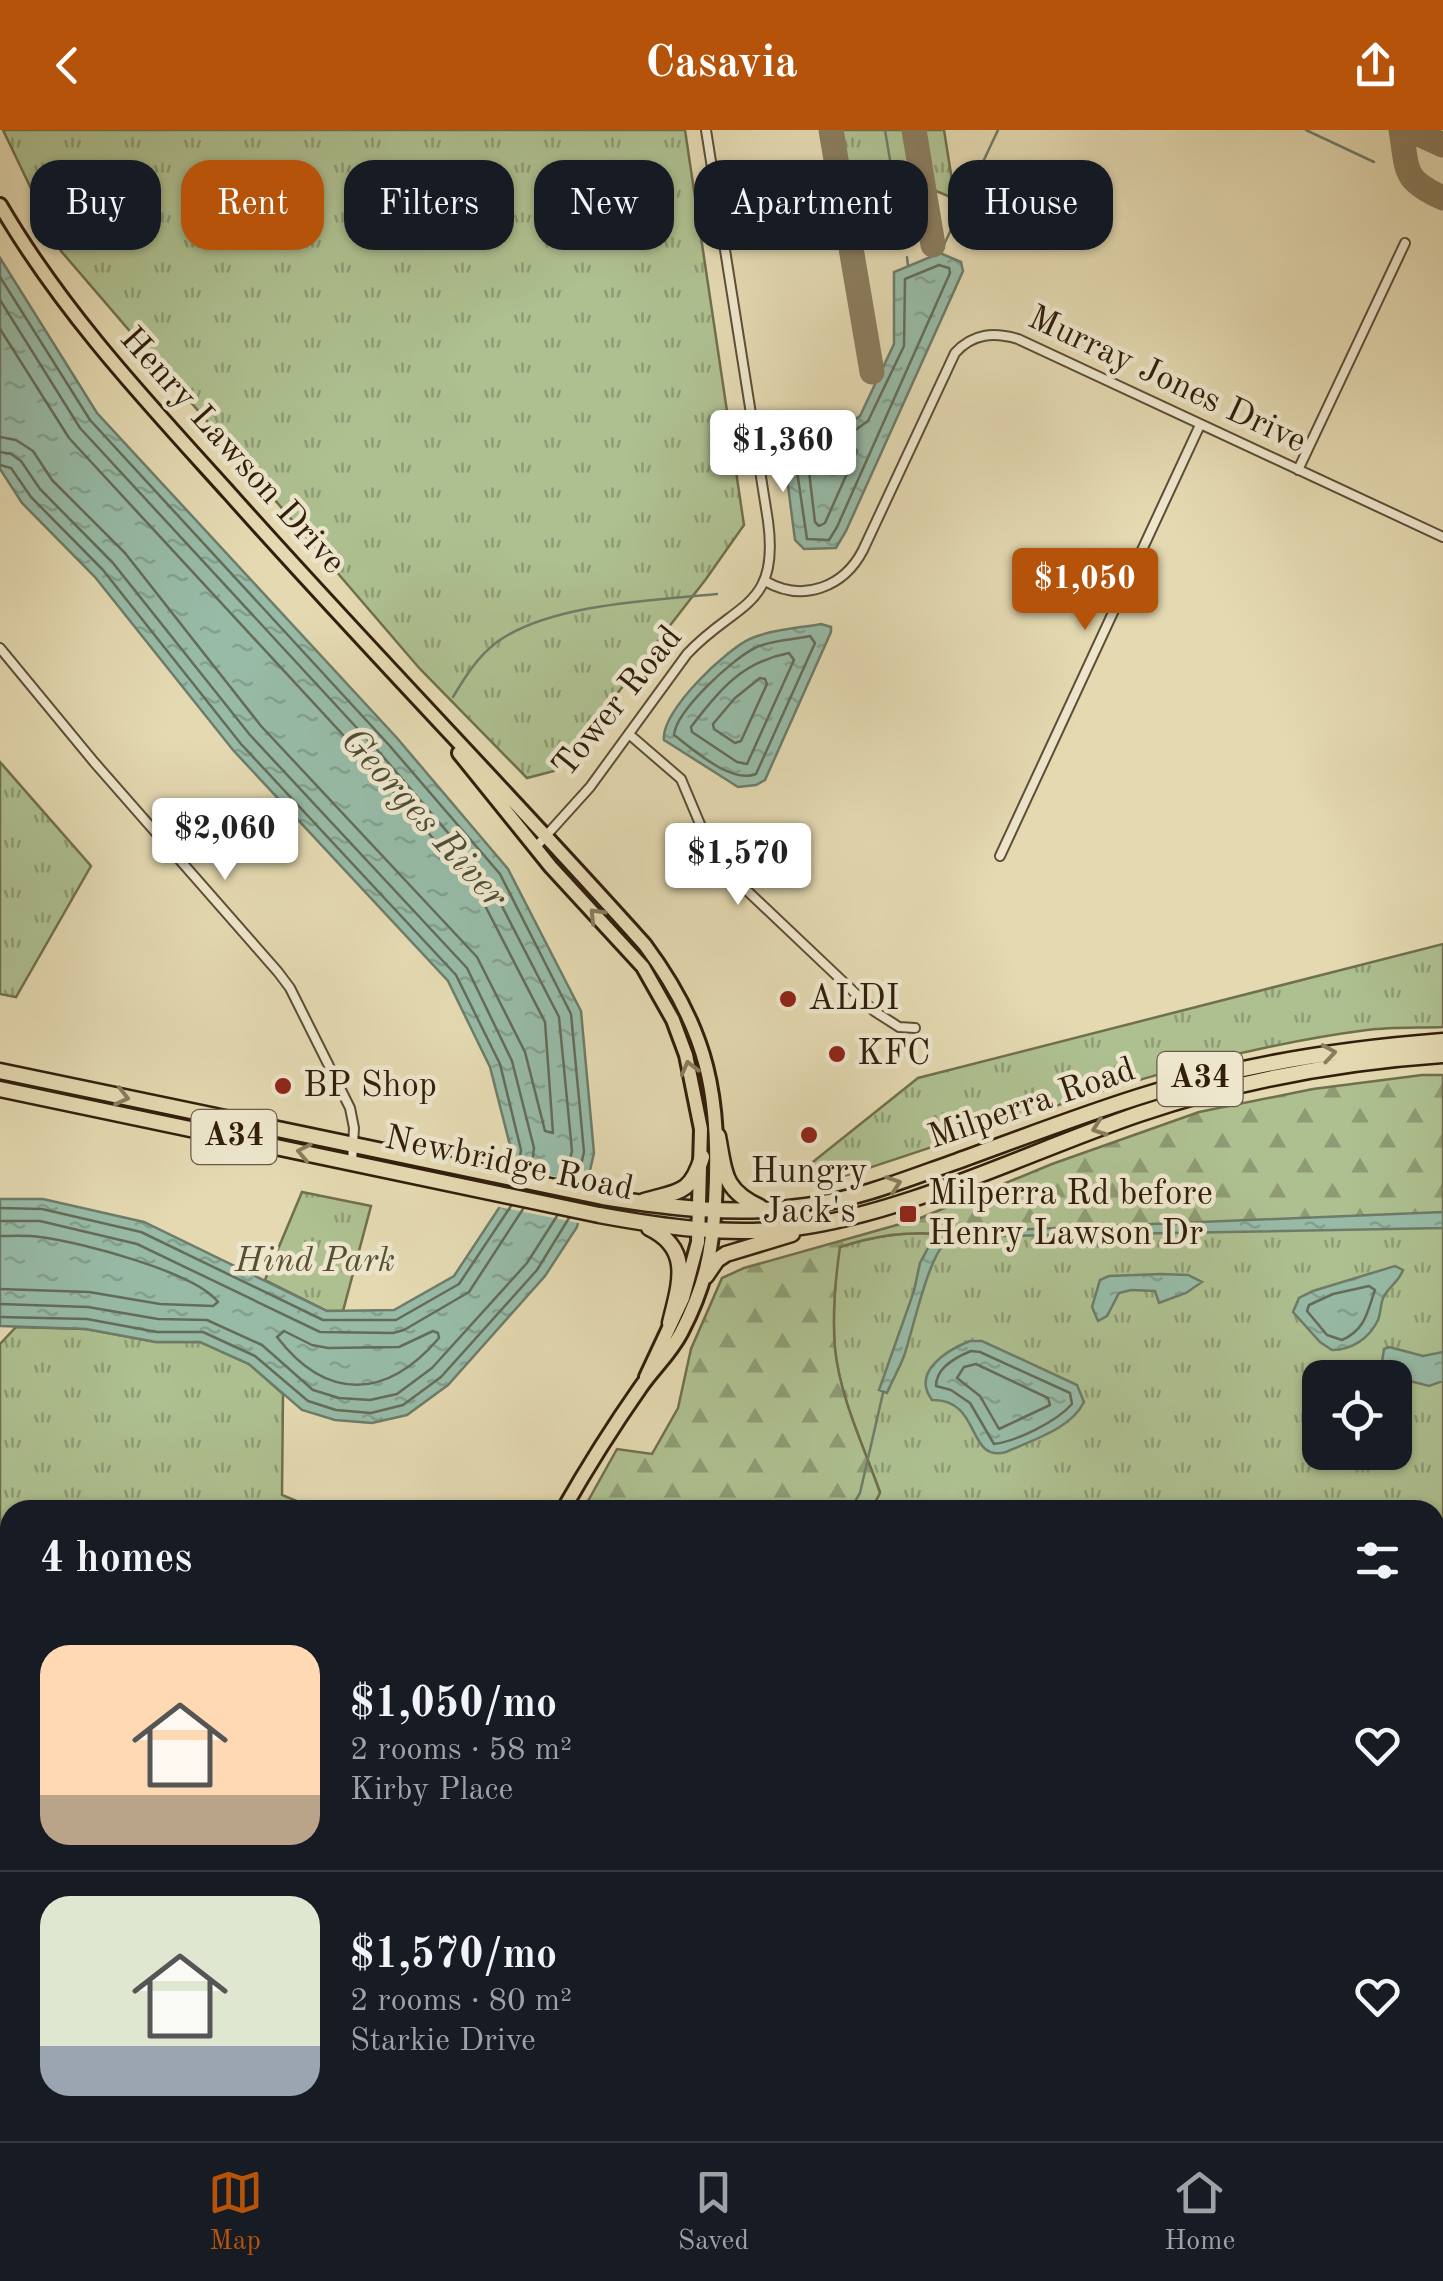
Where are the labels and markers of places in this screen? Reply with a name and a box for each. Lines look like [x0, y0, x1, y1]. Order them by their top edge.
pin: $1,360 [702, 410, 864, 495]
pin: $1,050 [1004, 548, 1166, 633]
pin: $2,060 [144, 798, 306, 883]
pin: $1,570 [657, 823, 819, 908]
place label: ALDI [808, 982, 899, 1017]
marker: ALDI [777, 988, 799, 1010]
place label: KFC [857, 1037, 931, 1072]
marker: KFC [826, 1043, 848, 1065]
place label: BP Shop [303, 1069, 437, 1104]
marker: BP Shop [272, 1075, 294, 1097]
marker: Hungry Jack's [798, 1124, 820, 1146]
place label: Hungry Jack's [751, 1155, 867, 1230]
place label: Milperra Rd before Henry Lawson Dr [928, 1177, 1213, 1252]
marker: Milperra Rd before Henry Lawson Dr [897, 1203, 919, 1225]

